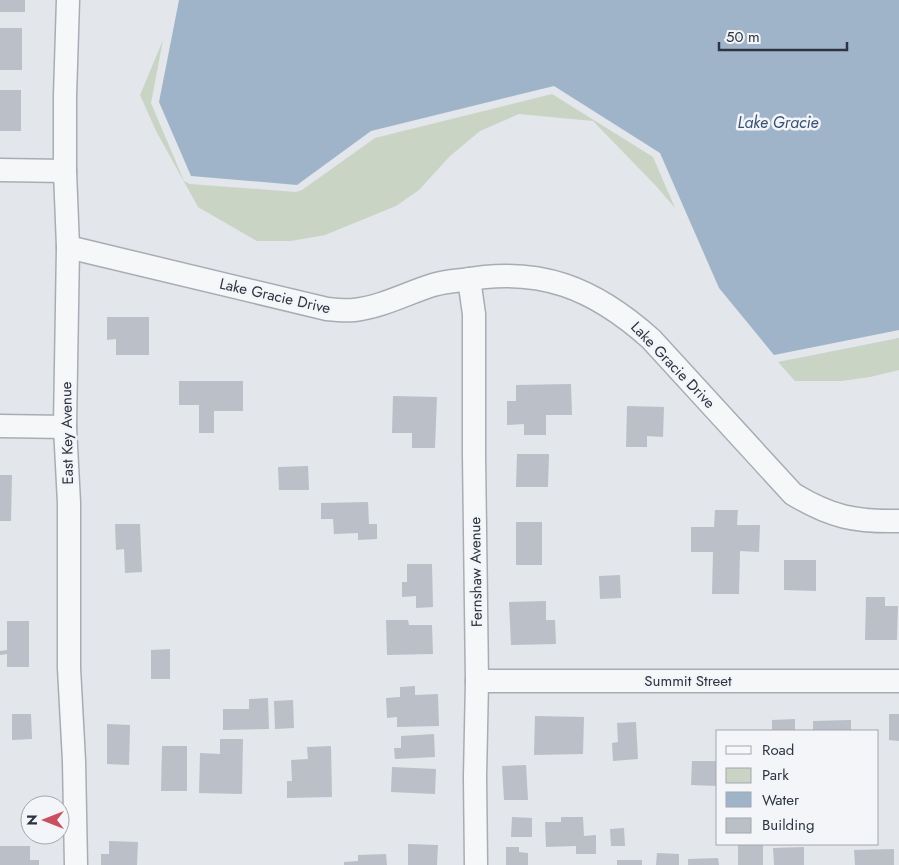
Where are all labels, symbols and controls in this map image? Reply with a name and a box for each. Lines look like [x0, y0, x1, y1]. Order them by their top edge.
scale bar [719, 20, 846, 52]
text: 50 m [726, 26, 760, 48]
water label: Lake Gracie [738, 111, 818, 134]
street label: Lake Gracie Drive [217, 273, 333, 320]
street label: Lake Gracie Drive [626, 317, 720, 414]
street label: East Key Avenue [55, 381, 79, 485]
street label: Fernshaw Avenue [464, 516, 488, 627]
street label: Summit Street [644, 670, 732, 692]
legend [716, 730, 879, 845]
text: Road [762, 739, 794, 761]
text: Park [762, 764, 789, 786]
text: Water [762, 789, 800, 811]
north arrow [20, 795, 70, 845]
text: N [22, 814, 42, 826]
text: Building [762, 814, 814, 836]

